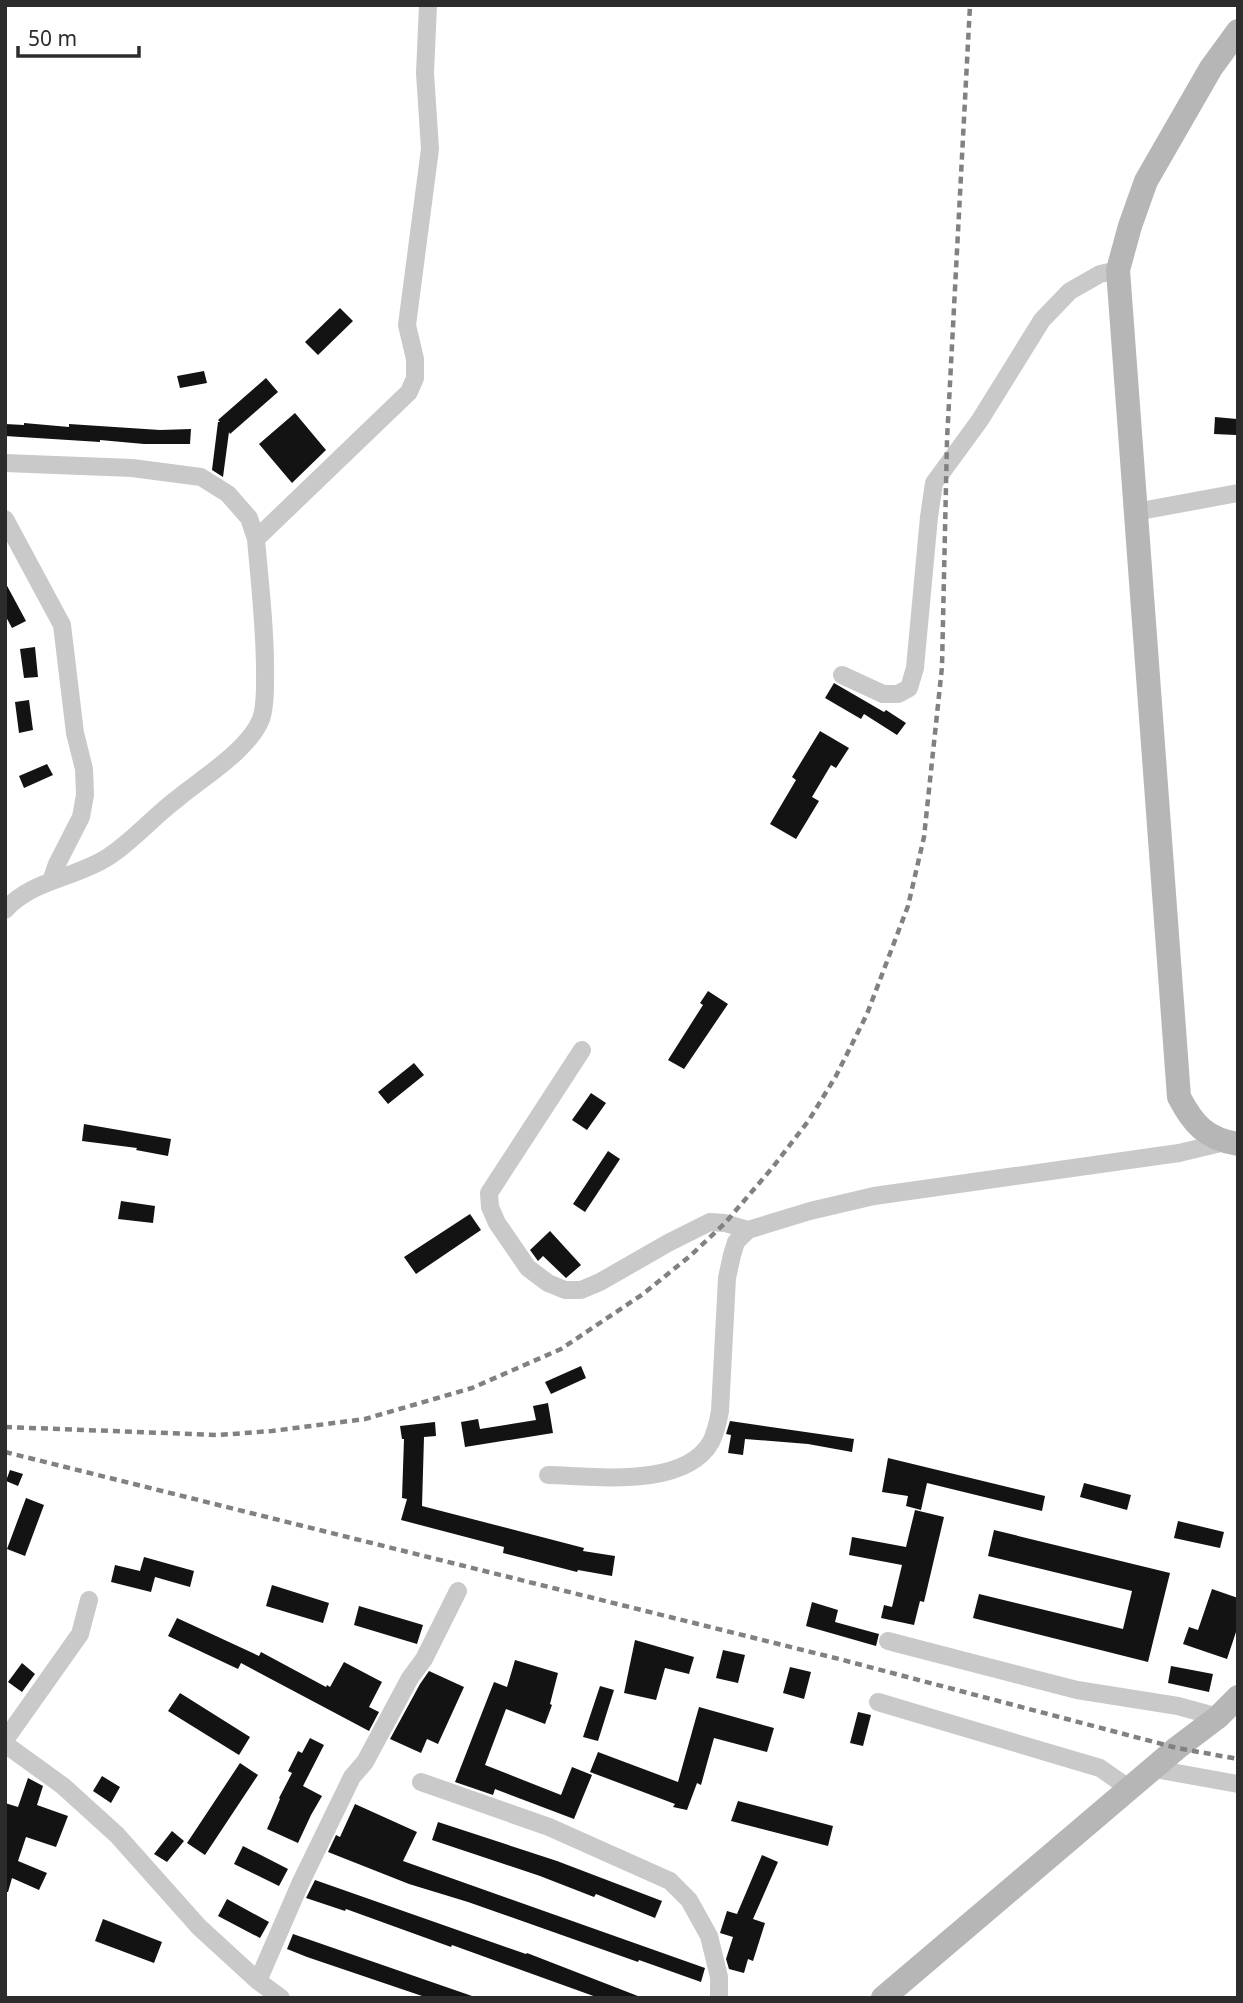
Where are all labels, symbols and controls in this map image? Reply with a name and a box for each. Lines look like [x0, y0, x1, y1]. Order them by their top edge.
scale bar [18, 14, 138, 58]
text: 50 m [28, 24, 77, 52]

